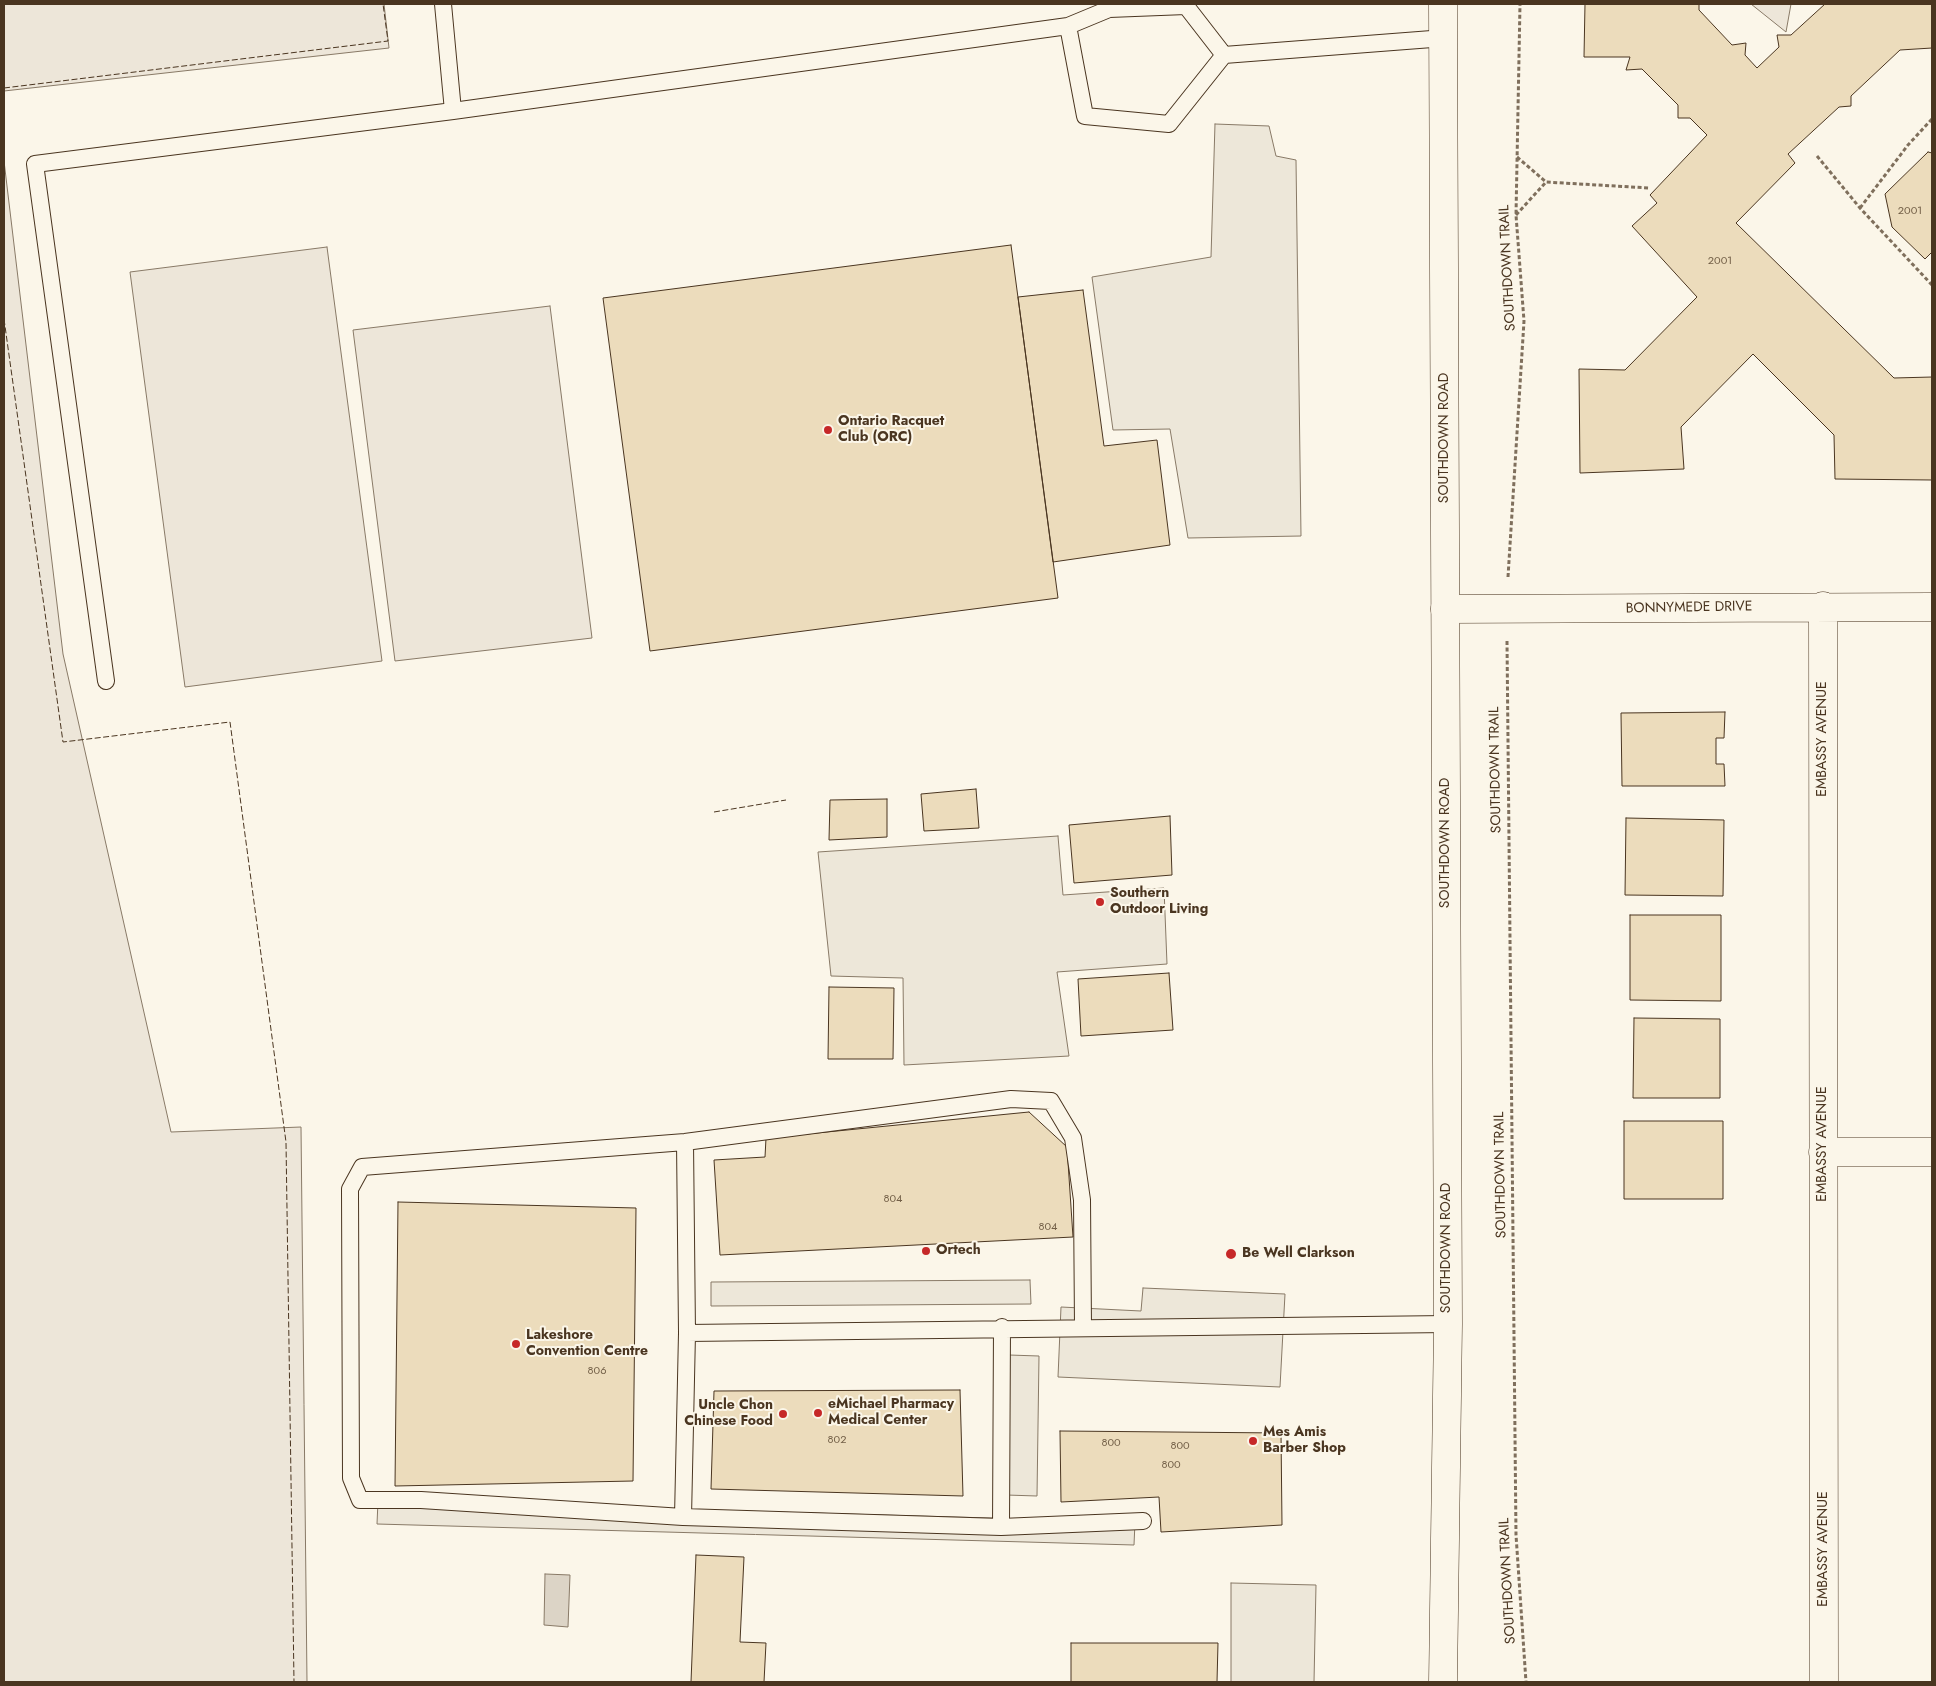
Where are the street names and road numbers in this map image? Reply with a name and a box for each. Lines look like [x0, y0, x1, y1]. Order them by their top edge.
street label: SOUTHDOWN TRAIL [1496, 204, 1520, 332]
street label: SOUTHDOWN ROAD [1437, 373, 1453, 503]
street label: BONNYMEDE DRIVE [1626, 598, 1752, 618]
street label: EMBASSY AVENUE [1815, 681, 1831, 797]
street label: SOUTHDOWN TRAIL [1486, 707, 1506, 833]
street label: SOUTHDOWN ROAD [1438, 778, 1454, 908]
street label: EMBASSY AVENUE [1815, 1086, 1831, 1202]
street label: SOUTHDOWN TRAIL [1491, 1112, 1511, 1238]
street label: SOUTHDOWN ROAD [1439, 1183, 1455, 1313]
street label: EMBASSY AVENUE [1816, 1491, 1832, 1607]
street label: SOUTHDOWN TRAIL [1496, 1517, 1520, 1645]

